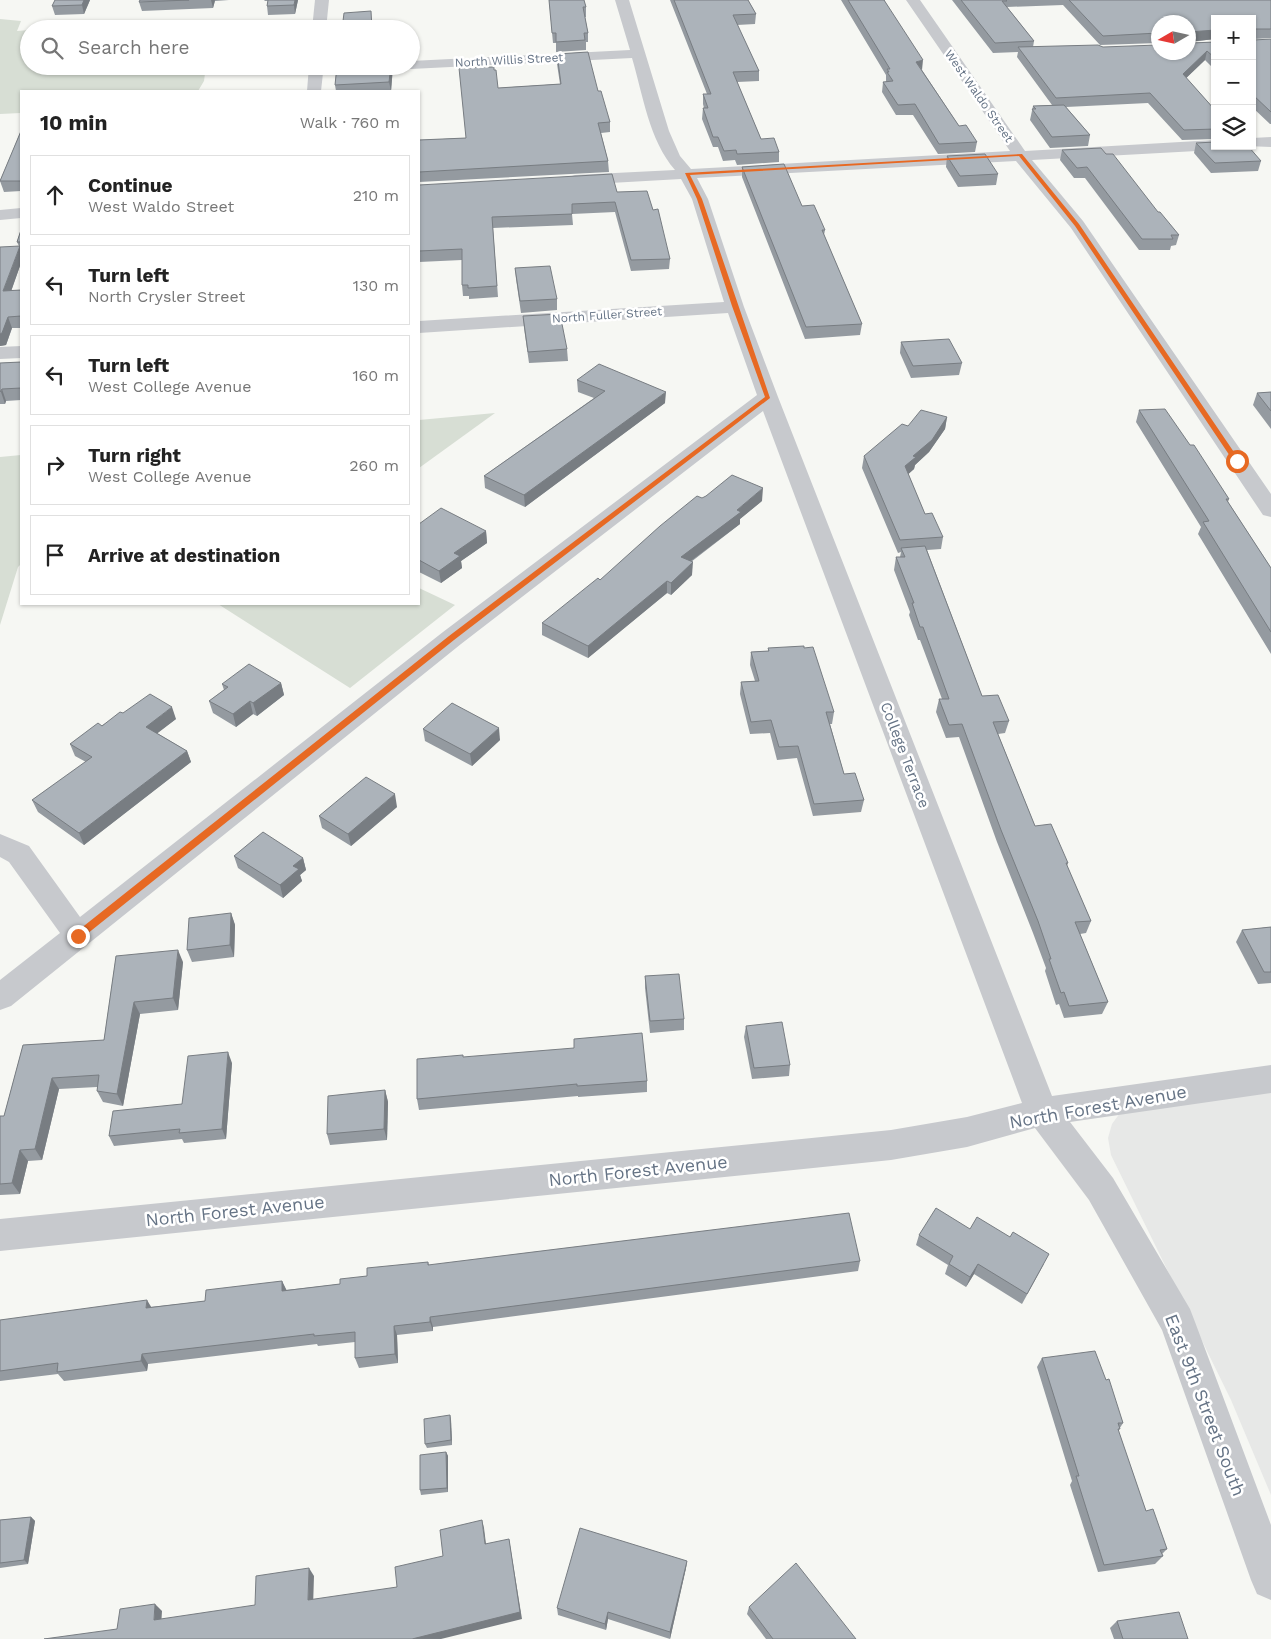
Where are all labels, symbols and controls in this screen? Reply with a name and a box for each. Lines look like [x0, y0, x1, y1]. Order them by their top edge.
north arrow [1151, 15, 1196, 60]
map controls [1211, 15, 1256, 150]
button: + [1211, 15, 1256, 60]
search box [20, 20, 420, 75]
icon: search [38, 34, 66, 62]
text: Search here [78, 36, 189, 59]
street label: West Waldo Street [942, 47, 1016, 145]
street label: North Willis Street [454, 50, 564, 70]
button: − [1211, 60, 1256, 105]
button: layers [1211, 105, 1256, 150]
text: 10 min [40, 110, 107, 135]
text: Walk · 760 m [300, 113, 400, 132]
text: Continue [88, 174, 172, 197]
icon: ahead [41, 181, 69, 209]
text: 210 m [353, 186, 399, 205]
text: West Waldo Street [88, 197, 234, 216]
text: Turn left [88, 264, 169, 287]
icon: left [41, 271, 69, 299]
text: 130 m [353, 276, 399, 295]
text: North Crysler Street [88, 287, 245, 306]
street label: North Fuller Street [551, 304, 663, 326]
text: Turn left [88, 354, 169, 377]
icon: left [41, 361, 69, 389]
text: 160 m [352, 366, 399, 385]
text: West College Avenue [88, 377, 251, 396]
text: Turn right [88, 444, 181, 467]
route start [1226, 450, 1249, 473]
icon: right [41, 451, 69, 479]
text: 260 m [349, 456, 399, 475]
text: West College Avenue [88, 467, 251, 486]
icon: arrive [41, 541, 69, 569]
text: Arrive at destination [88, 544, 280, 567]
street label: College Terrace [877, 699, 933, 811]
route end [67, 925, 90, 948]
street label: North Forest Avenue [1008, 1081, 1188, 1132]
street label: North Forest Avenue [547, 1151, 728, 1190]
street label: North Forest Avenue [144, 1191, 325, 1230]
street label: East 9th Street South [1161, 1311, 1250, 1499]

